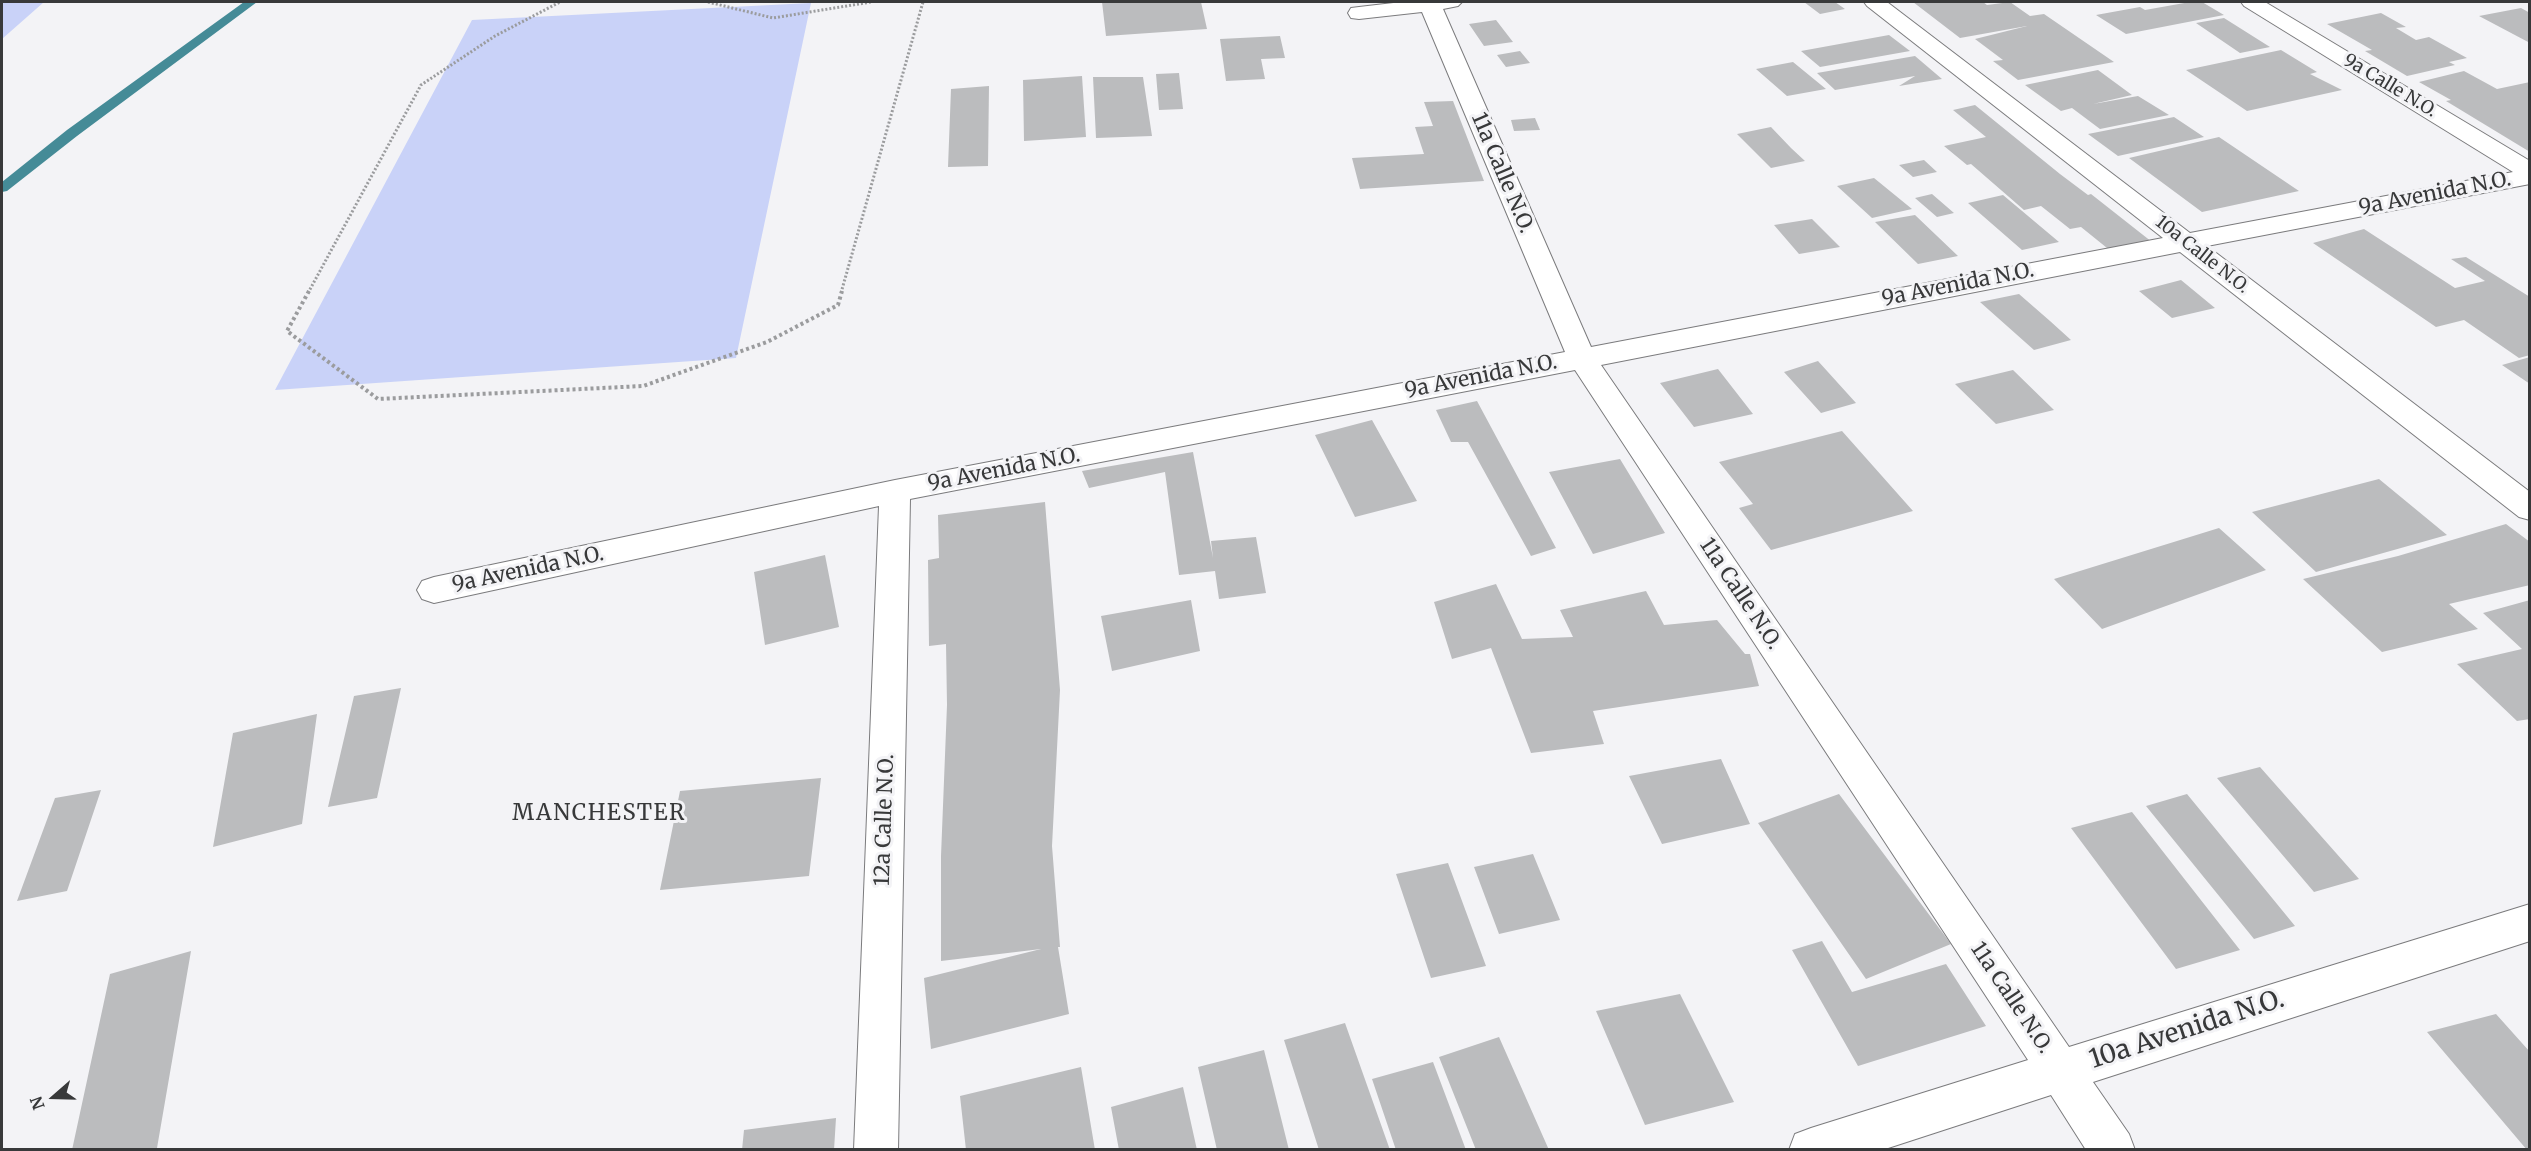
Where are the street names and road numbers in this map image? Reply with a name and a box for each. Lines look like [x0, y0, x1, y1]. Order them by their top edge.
street label: 9a Calle N.O. [2339, 50, 2441, 122]
street label: 11a Calle N.O. [1465, 109, 1539, 237]
street label: 9a Avenida N.O. [2357, 167, 2513, 221]
street label: 10a Calle N.O. [2151, 212, 2253, 298]
street label: 9a Avenida N.O. [1880, 258, 2036, 312]
street label: 9a Avenida N.O. [1403, 350, 1559, 404]
street label: 9a Avenida N.O. [926, 443, 1082, 497]
street label: 11a Calle N.O. [1694, 534, 1786, 654]
street label: 9a Avenida N.O. [450, 542, 606, 598]
street label: 12a Calle N.O. [870, 754, 900, 886]
street label: 11a Calle N.O. [1965, 938, 2057, 1058]
street label: 10a Avenida N.O. [2086, 984, 2288, 1076]

